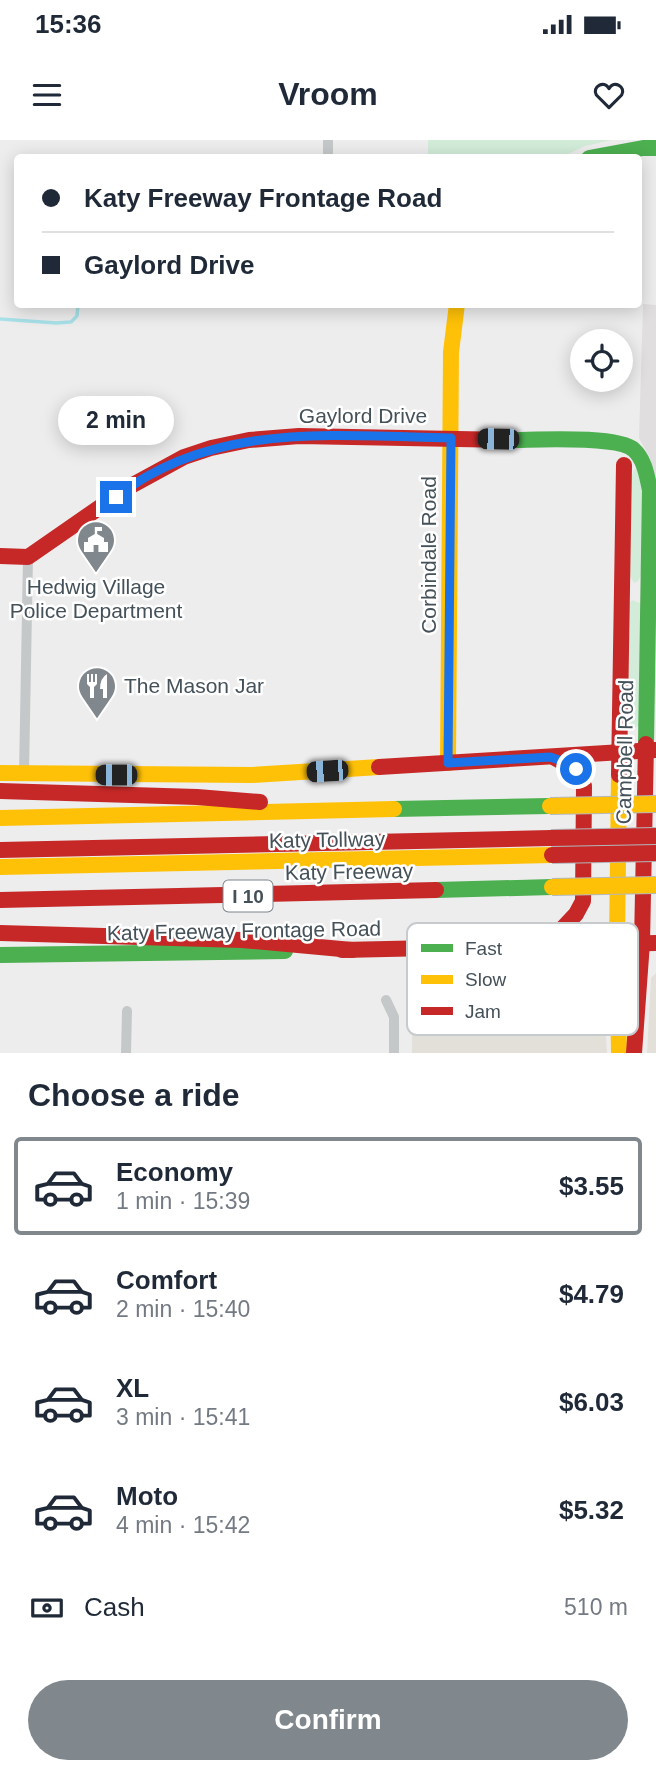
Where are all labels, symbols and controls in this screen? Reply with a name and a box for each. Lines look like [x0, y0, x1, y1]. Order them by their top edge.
text: 15:36 [35, 9, 102, 39]
icon: menu [28, 76, 66, 114]
text: Vroom [278, 76, 378, 112]
icon: heart [590, 76, 628, 114]
text: Katy Freeway Frontage Road [84, 183, 442, 213]
text: Gaylord Drive [84, 250, 255, 280]
map controls [570, 329, 633, 392]
button: locate [570, 329, 633, 392]
callout: 2 min [58, 396, 174, 444]
street label: Gaylord Drive [299, 404, 427, 427]
text: 2 min [86, 407, 146, 433]
car [477, 428, 520, 450]
street label: Corbindale Road [417, 476, 440, 634]
route end [100, 481, 132, 513]
public building icon: Hedwig Village Police Department [75, 519, 117, 574]
place label: Hedwig Village Police Department [10, 575, 183, 622]
restaurant icon: The Mason Jar [76, 665, 118, 720]
place label: The Mason Jar [124, 674, 264, 697]
street label: Campbell Road [612, 679, 637, 825]
route start [560, 753, 592, 785]
car [306, 759, 349, 783]
car [96, 765, 138, 786]
street label: Katy Tollway [269, 827, 386, 852]
street label: Katy Freeway [285, 859, 414, 884]
road number: I 10 [224, 880, 272, 912]
street label: Katy Freeway Frontage Road [107, 917, 381, 944]
legend [407, 923, 638, 1035]
text: Fast [465, 938, 503, 959]
text: Slow [465, 969, 506, 990]
text: Jam [465, 1001, 501, 1022]
text: Choose a ride [28, 1077, 240, 1113]
icon: car [32, 1155, 95, 1218]
text: Economy [116, 1157, 233, 1187]
text: $3.55 [559, 1171, 624, 1201]
text: 1 min · 15:39 [116, 1188, 250, 1214]
icon: car [32, 1263, 95, 1326]
text: Comfort [116, 1265, 217, 1295]
text: $4.79 [559, 1279, 624, 1309]
text: 2 min · 15:40 [116, 1296, 250, 1322]
icon: car [32, 1371, 95, 1434]
text: XL [116, 1373, 149, 1403]
text: $6.03 [559, 1387, 624, 1417]
text: 3 min · 15:41 [116, 1404, 250, 1430]
icon: car [32, 1479, 95, 1542]
text: Moto [116, 1481, 178, 1511]
text: $5.32 [559, 1495, 624, 1525]
text: 4 min · 15:42 [116, 1512, 250, 1538]
icon: cash [28, 1589, 66, 1627]
text: Cash [84, 1592, 145, 1622]
text: 510 m [564, 1594, 628, 1620]
button: Confirm [28, 1680, 628, 1760]

